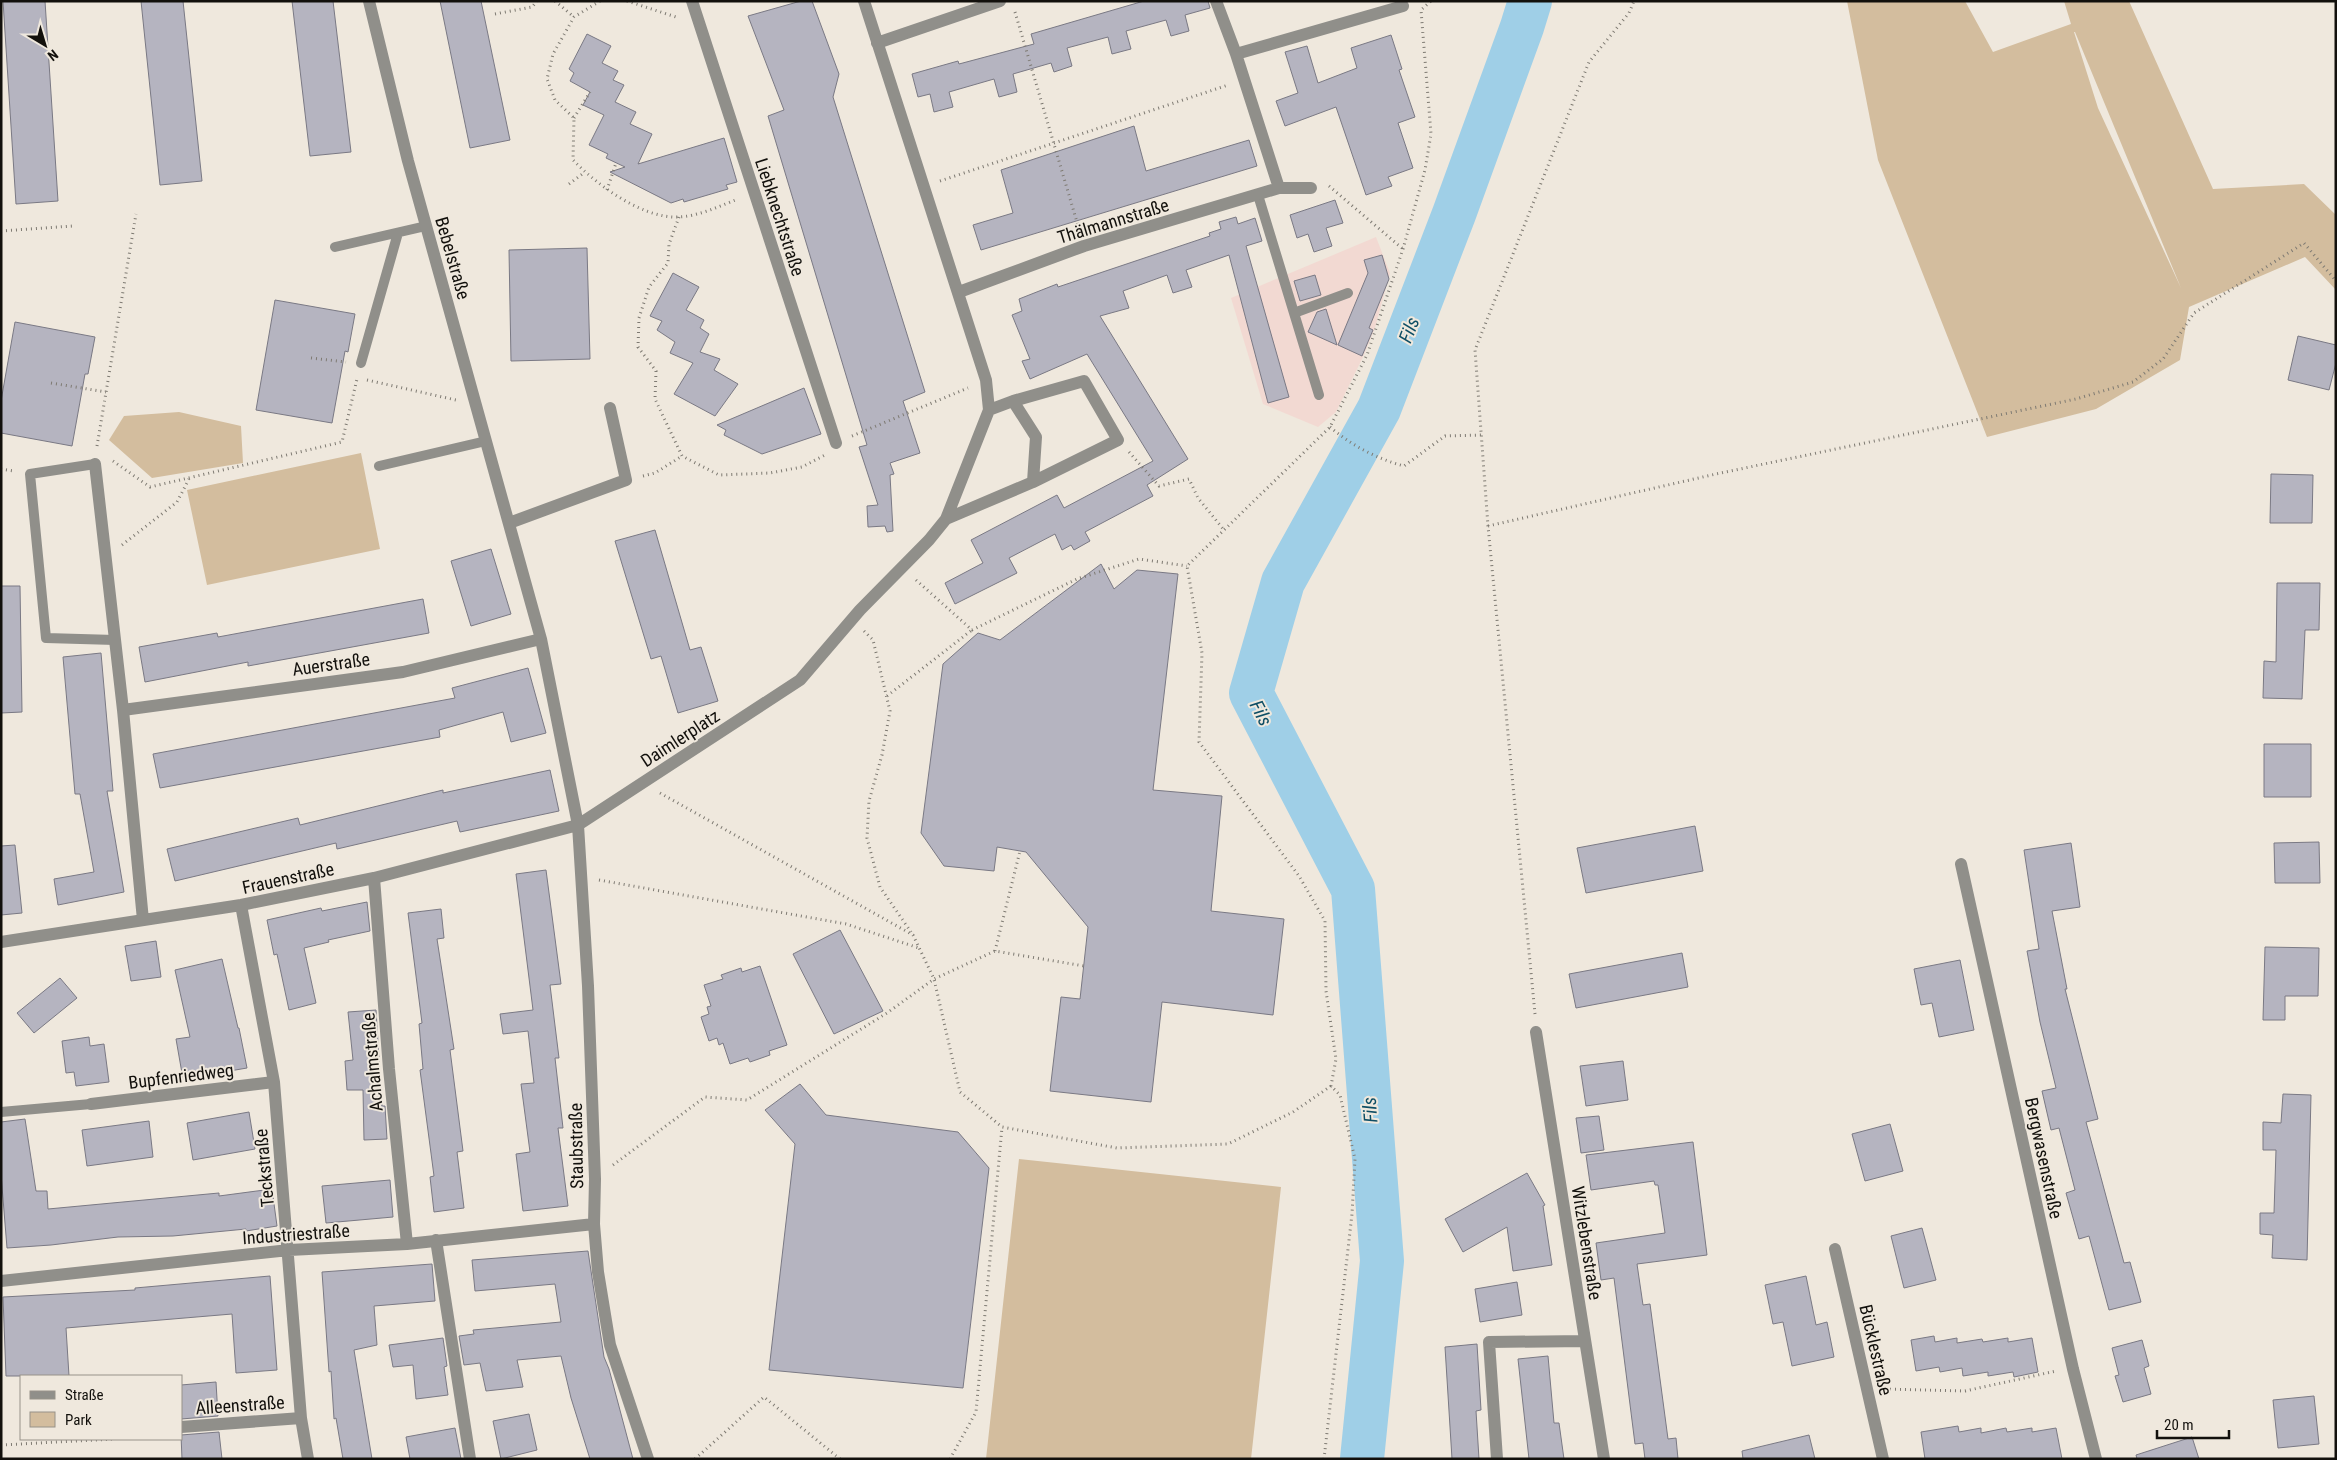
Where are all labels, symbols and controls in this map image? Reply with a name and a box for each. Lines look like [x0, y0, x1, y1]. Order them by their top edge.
north arrow [20, 20, 70, 70]
text: N [45, 46, 61, 64]
street label: Liebknechtstraße [751, 155, 809, 279]
street label: Thälmannstraße [1055, 194, 1171, 248]
street label: Bebelstraße [431, 214, 475, 302]
water label: Fils [1394, 314, 1424, 346]
street label: Auerstraße [291, 648, 371, 680]
water label: Fils [1245, 696, 1277, 730]
street label: Daimlerplatz [637, 705, 723, 771]
street label: Frauenstraße [240, 858, 336, 898]
street label: Achalmstraße [357, 1012, 387, 1112]
street label: Bupfenriedweg [127, 1059, 235, 1093]
water label: Fils [1358, 1096, 1382, 1124]
street label: Bergwasenstraße [2021, 1096, 2067, 1220]
street label: Staubstraße [565, 1103, 587, 1189]
street label: Teckstraße [250, 1128, 278, 1208]
street label: Witzlebenstraße [1568, 1185, 1606, 1301]
street label: Industriestraße [242, 1220, 350, 1248]
street label: Bücklestraße [1855, 1302, 1897, 1398]
legend [20, 1375, 182, 1440]
text: Straße [65, 1386, 104, 1404]
street label: Alleenstraße [195, 1391, 285, 1419]
scale bar [2157, 1408, 2230, 1440]
text: Park [65, 1411, 92, 1429]
text: 20 m [2164, 1416, 2194, 1434]

